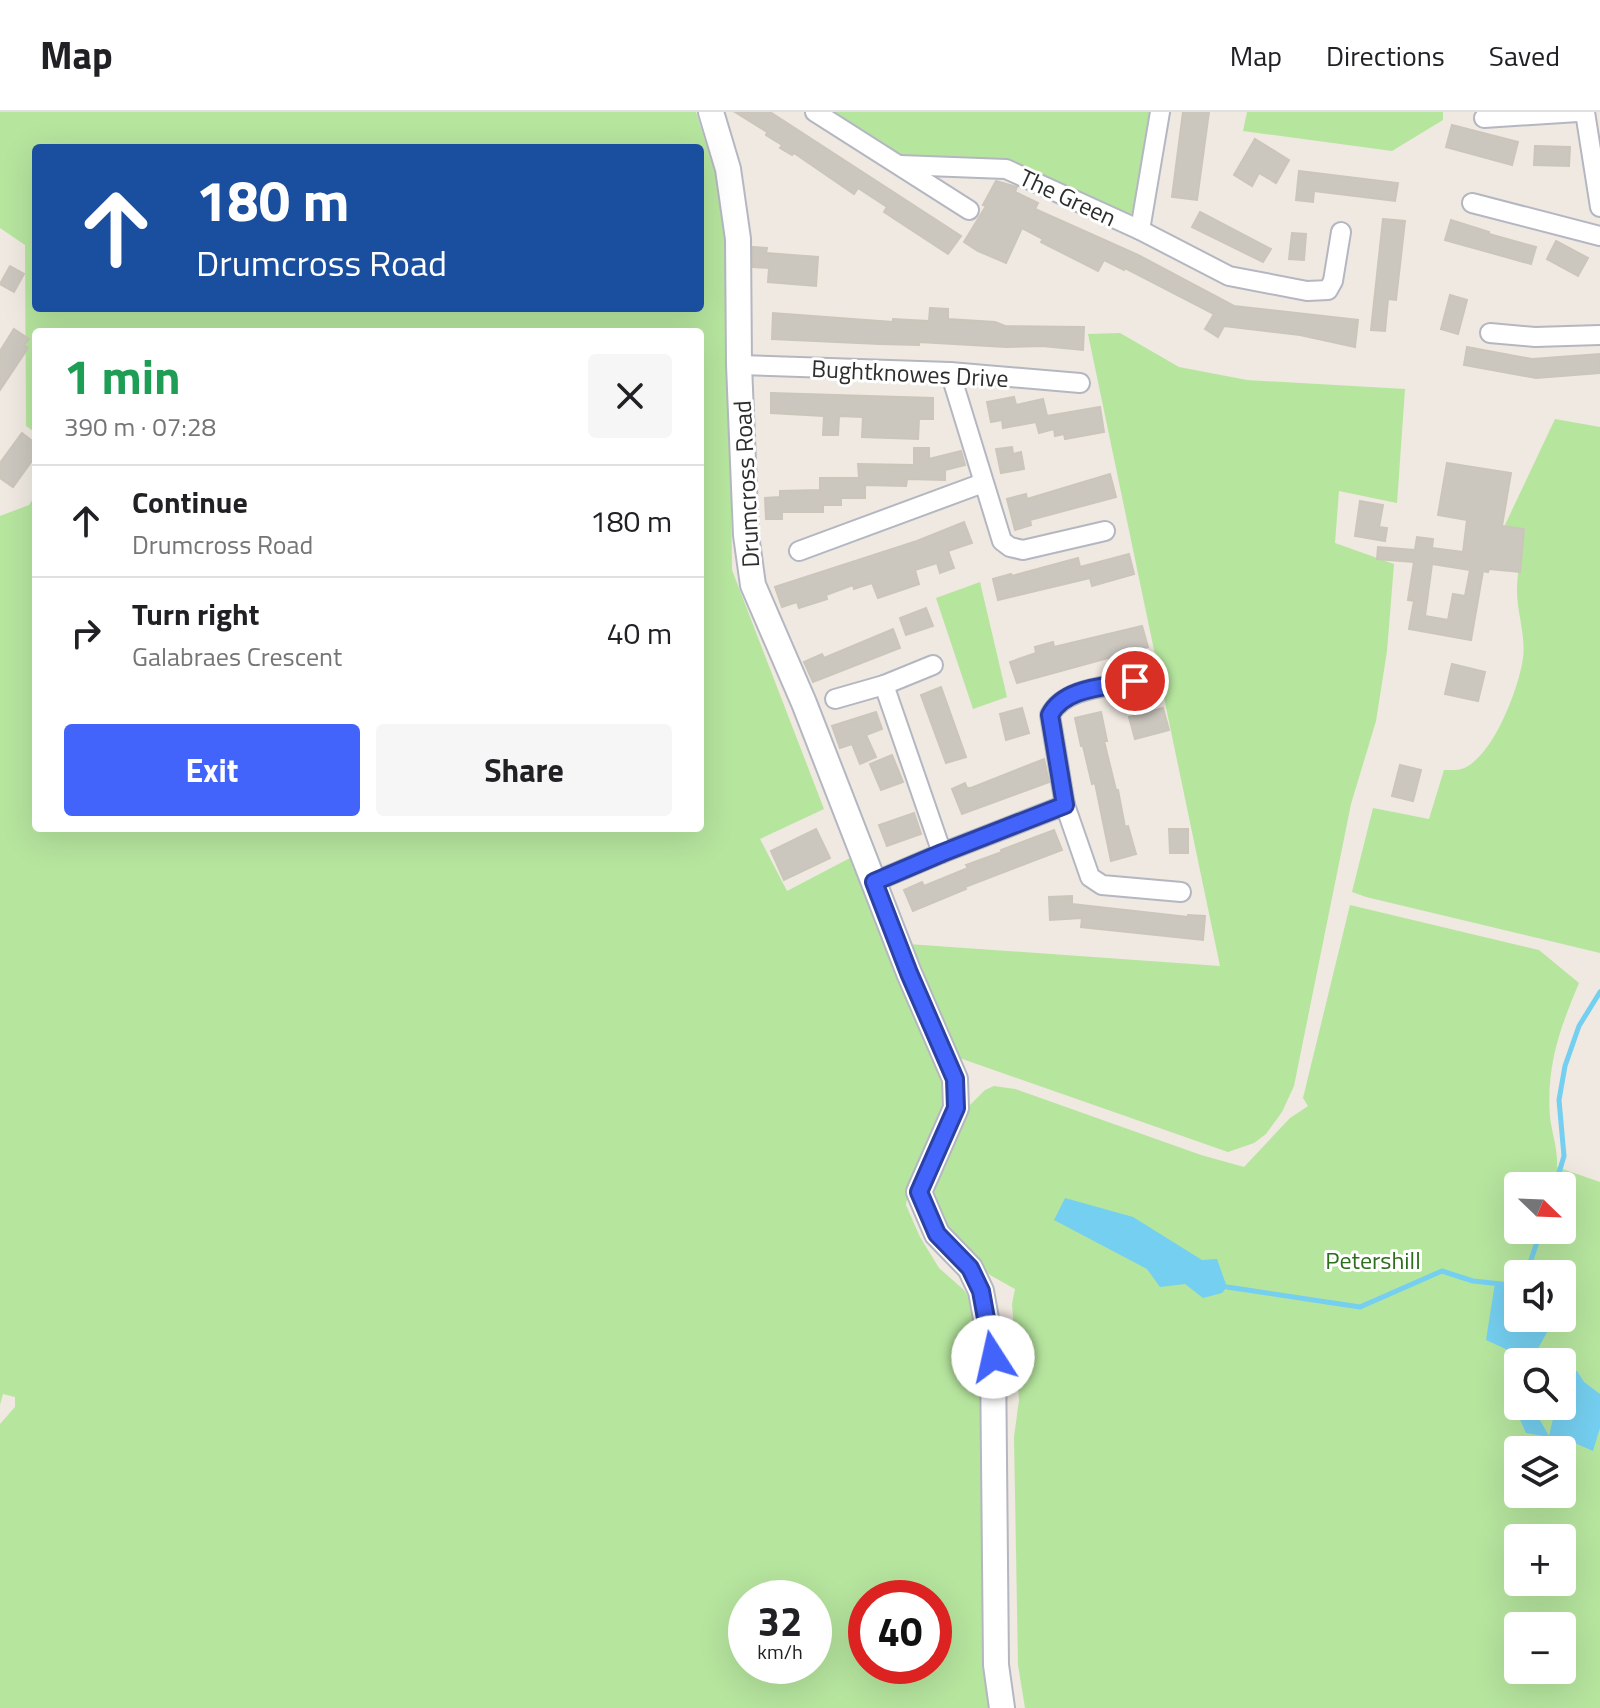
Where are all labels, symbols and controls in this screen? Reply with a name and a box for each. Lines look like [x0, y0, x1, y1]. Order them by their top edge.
text: Map [40, 26, 113, 84]
text: Map [1230, 34, 1282, 77]
text: Directions [1326, 34, 1445, 77]
text: Saved [1489, 34, 1560, 77]
text: 180 m [196, 158, 349, 243]
street label: The Green [1014, 159, 1122, 235]
icon: ahead [64, 176, 168, 280]
text: Drumcross Road [196, 235, 447, 290]
text: 1 min [64, 340, 181, 413]
street label: Bughtknowes Drive [811, 350, 1009, 396]
button: close [588, 354, 672, 438]
street label: Drumcross Road [724, 399, 768, 569]
text: 390 m · 07:28 [64, 407, 216, 446]
text: Continue [132, 479, 248, 525]
text: 180 m [590, 498, 672, 544]
icon: ahead [64, 499, 108, 543]
text: Drumcross Road [132, 525, 313, 564]
text: Turn right [132, 591, 260, 637]
text: 40 m [607, 610, 672, 656]
icon: right [64, 611, 108, 655]
text: Galabraes Crescent [132, 637, 342, 676]
pin [1101, 647, 1169, 715]
icon: arrive [1113, 659, 1157, 703]
button: Exit [64, 724, 360, 816]
button: Share [376, 724, 672, 816]
north arrow [1504, 1172, 1576, 1244]
map controls [1504, 1172, 1576, 1684]
park label: Petershill [1325, 1242, 1421, 1278]
button: sound [1504, 1260, 1576, 1332]
position arrow [951, 1315, 1035, 1399]
button: search [1504, 1348, 1576, 1420]
button: layers [1504, 1436, 1576, 1508]
button: + [1504, 1524, 1576, 1596]
speed limit sign: 40 [848, 1580, 952, 1684]
text: 32 [758, 1591, 802, 1652]
button: − [1504, 1612, 1576, 1684]
text: km/h [757, 1636, 803, 1667]

